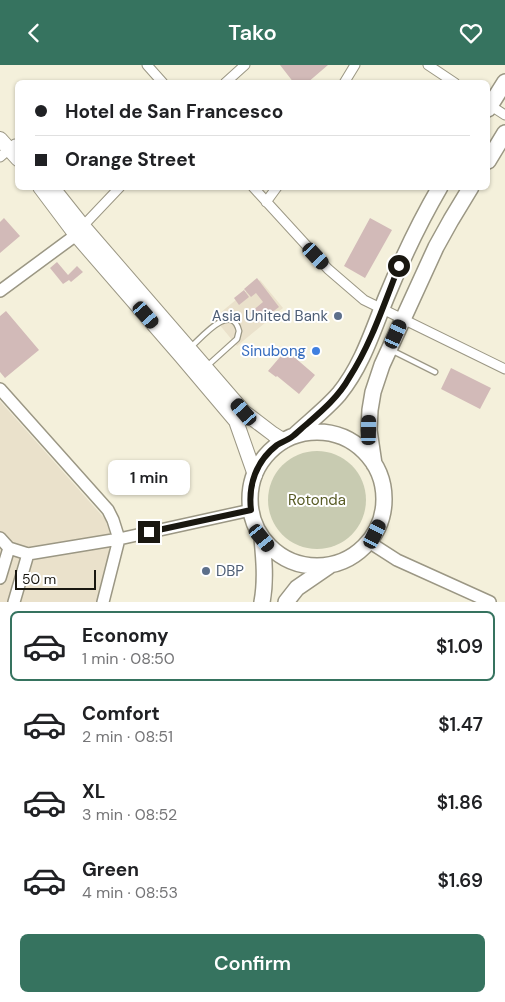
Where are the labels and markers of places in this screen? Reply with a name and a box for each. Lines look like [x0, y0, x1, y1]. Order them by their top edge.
place label: Asia United Bank [212, 306, 328, 326]
marker: Asia United Bank [332, 310, 344, 322]
place label: Sinubong [241, 341, 306, 361]
marker: Sinubong [310, 345, 322, 357]
place label: DBP [216, 561, 244, 581]
marker: DBP [200, 565, 212, 577]

